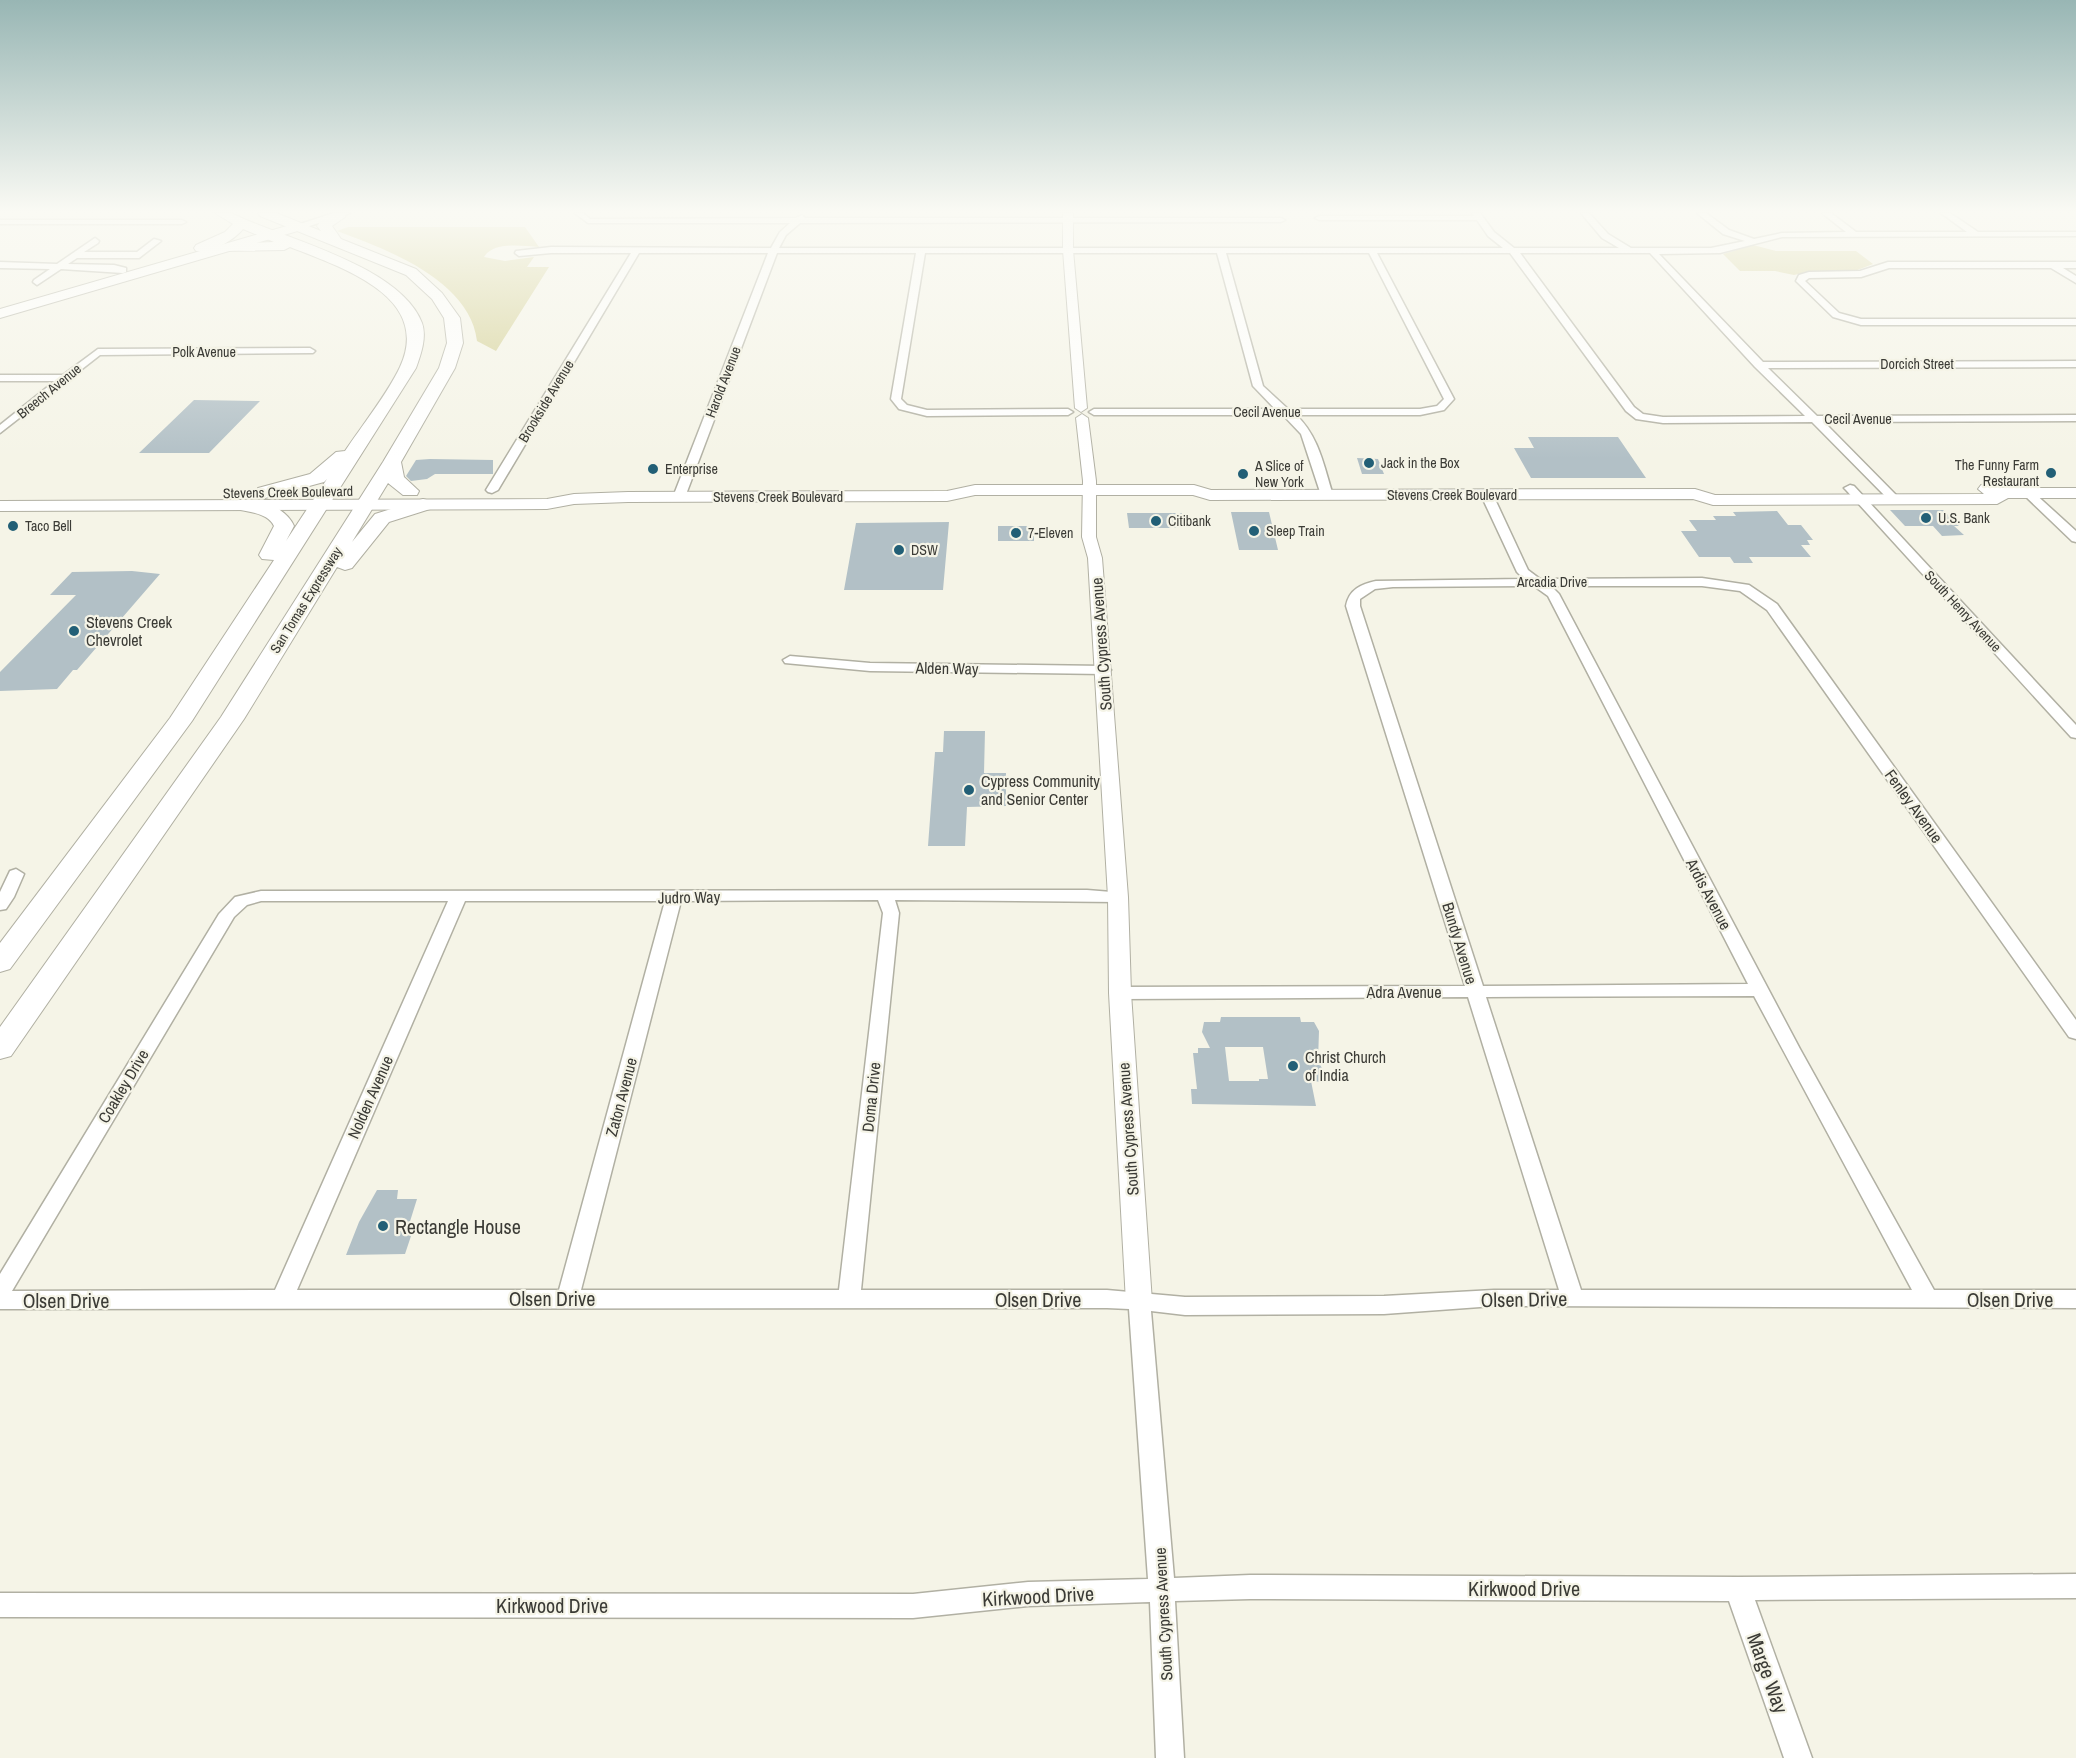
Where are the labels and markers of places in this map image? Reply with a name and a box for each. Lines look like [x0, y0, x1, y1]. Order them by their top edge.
place label: Jack in the Box [1381, 454, 1460, 472]
marker: Jack in the Box [1362, 456, 1376, 470]
place label: The Funny Farm Restaurant [1955, 456, 2039, 490]
place label: A Slice of New York [1254, 457, 1304, 491]
place label: Enterprise [665, 460, 718, 478]
marker: Enterprise [646, 462, 660, 476]
marker: The Funny Farm Restaurant [2044, 466, 2058, 480]
marker: A Slice of New York [1236, 467, 1250, 481]
place label: U.S. Bank [1938, 509, 1990, 527]
marker: U.S. Bank [1919, 511, 1933, 525]
place label: Citibank [1168, 512, 1211, 530]
marker: Citibank [1149, 514, 1163, 528]
place label: Taco Bell [25, 517, 72, 535]
marker: Taco Bell [6, 519, 20, 533]
place label: Sleep Train [1266, 522, 1325, 540]
place label: 7-Eleven [1028, 524, 1073, 542]
marker: Sleep Train [1247, 524, 1261, 538]
marker: 7-Eleven [1009, 526, 1023, 540]
place label: DSW [911, 541, 938, 559]
marker: DSW [892, 543, 906, 557]
place label: Stevens Creek Chevrolet [86, 611, 172, 651]
marker: Stevens Creek Chevrolet [67, 624, 81, 638]
place label: Cypress Community and Senior Center [981, 770, 1100, 810]
marker: Cypress Community and Senior Center [962, 783, 976, 797]
place label: Christ Church of India [1305, 1046, 1386, 1086]
marker: Christ Church of India [1286, 1059, 1300, 1073]
place label: Rectangle House [395, 1213, 521, 1240]
marker: Rectangle House [376, 1219, 390, 1233]

